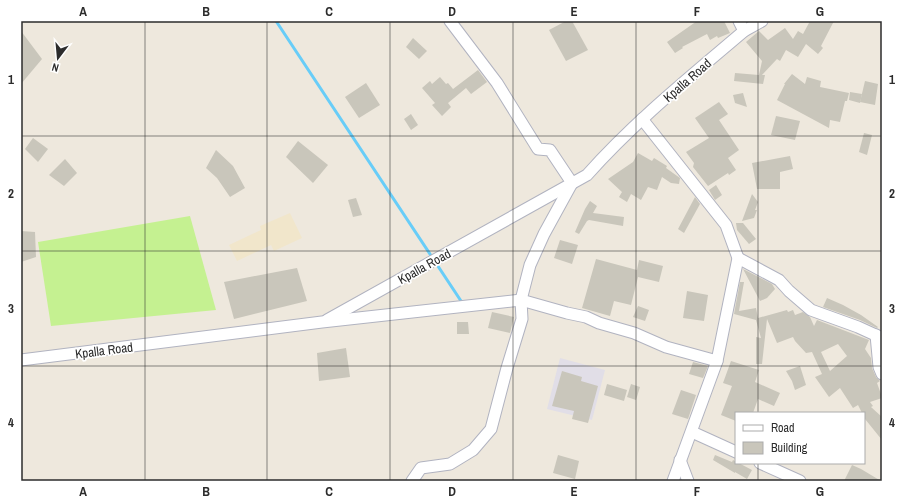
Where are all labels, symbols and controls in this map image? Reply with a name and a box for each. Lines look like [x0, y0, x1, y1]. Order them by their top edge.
text: A [79, 3, 87, 20]
text: B [202, 3, 210, 20]
text: C [325, 3, 333, 20]
text: D [448, 3, 456, 20]
text: E [570, 3, 578, 20]
text: F [694, 3, 701, 20]
text: G [816, 3, 824, 20]
north arrow [38, 38, 78, 78]
street label: Kpalla Road [660, 55, 715, 106]
text: N [50, 60, 60, 75]
text: 1 [8, 71, 14, 88]
text: 1 [889, 71, 895, 88]
text: 2 [8, 185, 14, 202]
text: 2 [889, 185, 895, 202]
street label: Kpalla Road [395, 245, 454, 288]
text: 3 [8, 300, 14, 317]
text: 3 [889, 300, 895, 317]
street label: Kpalla Road [74, 339, 134, 362]
legend [735, 412, 865, 464]
text: 4 [8, 414, 14, 431]
text: 4 [889, 414, 895, 431]
text: Road [771, 420, 795, 436]
text: Building [771, 440, 808, 456]
text: A [79, 483, 87, 500]
text: B [202, 483, 210, 500]
text: C [325, 483, 333, 500]
text: D [448, 483, 456, 500]
text: E [570, 483, 578, 500]
text: F [694, 483, 701, 500]
text: G [816, 483, 824, 500]

